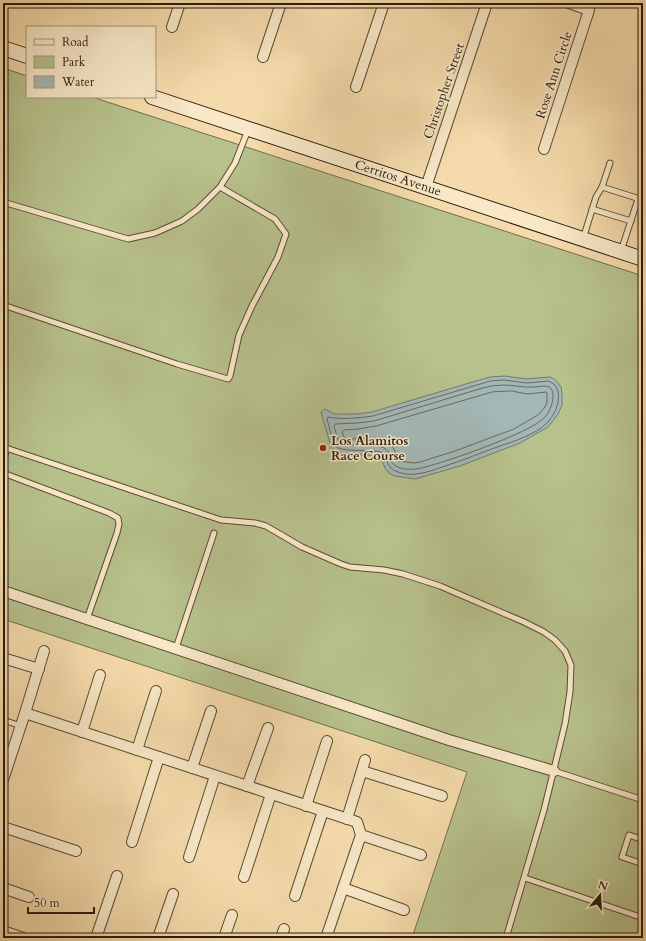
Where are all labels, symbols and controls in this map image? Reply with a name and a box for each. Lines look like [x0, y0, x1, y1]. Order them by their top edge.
legend [26, 26, 156, 98]
street label: Rose Ann Circle [531, 29, 577, 121]
text: Road [62, 34, 89, 50]
street label: Christopher Street [419, 41, 469, 141]
text: Park [62, 54, 86, 70]
text: Water [61, 74, 95, 90]
street label: Cerritos Avenue [352, 156, 444, 201]
place label: Los Alamitos Race Course [331, 432, 408, 465]
marker: Los Alamitos Race Course [318, 443, 328, 453]
north arrow [580, 875, 620, 915]
text: N [596, 877, 610, 895]
scale bar [28, 889, 94, 915]
text: 50 m [34, 895, 61, 911]

